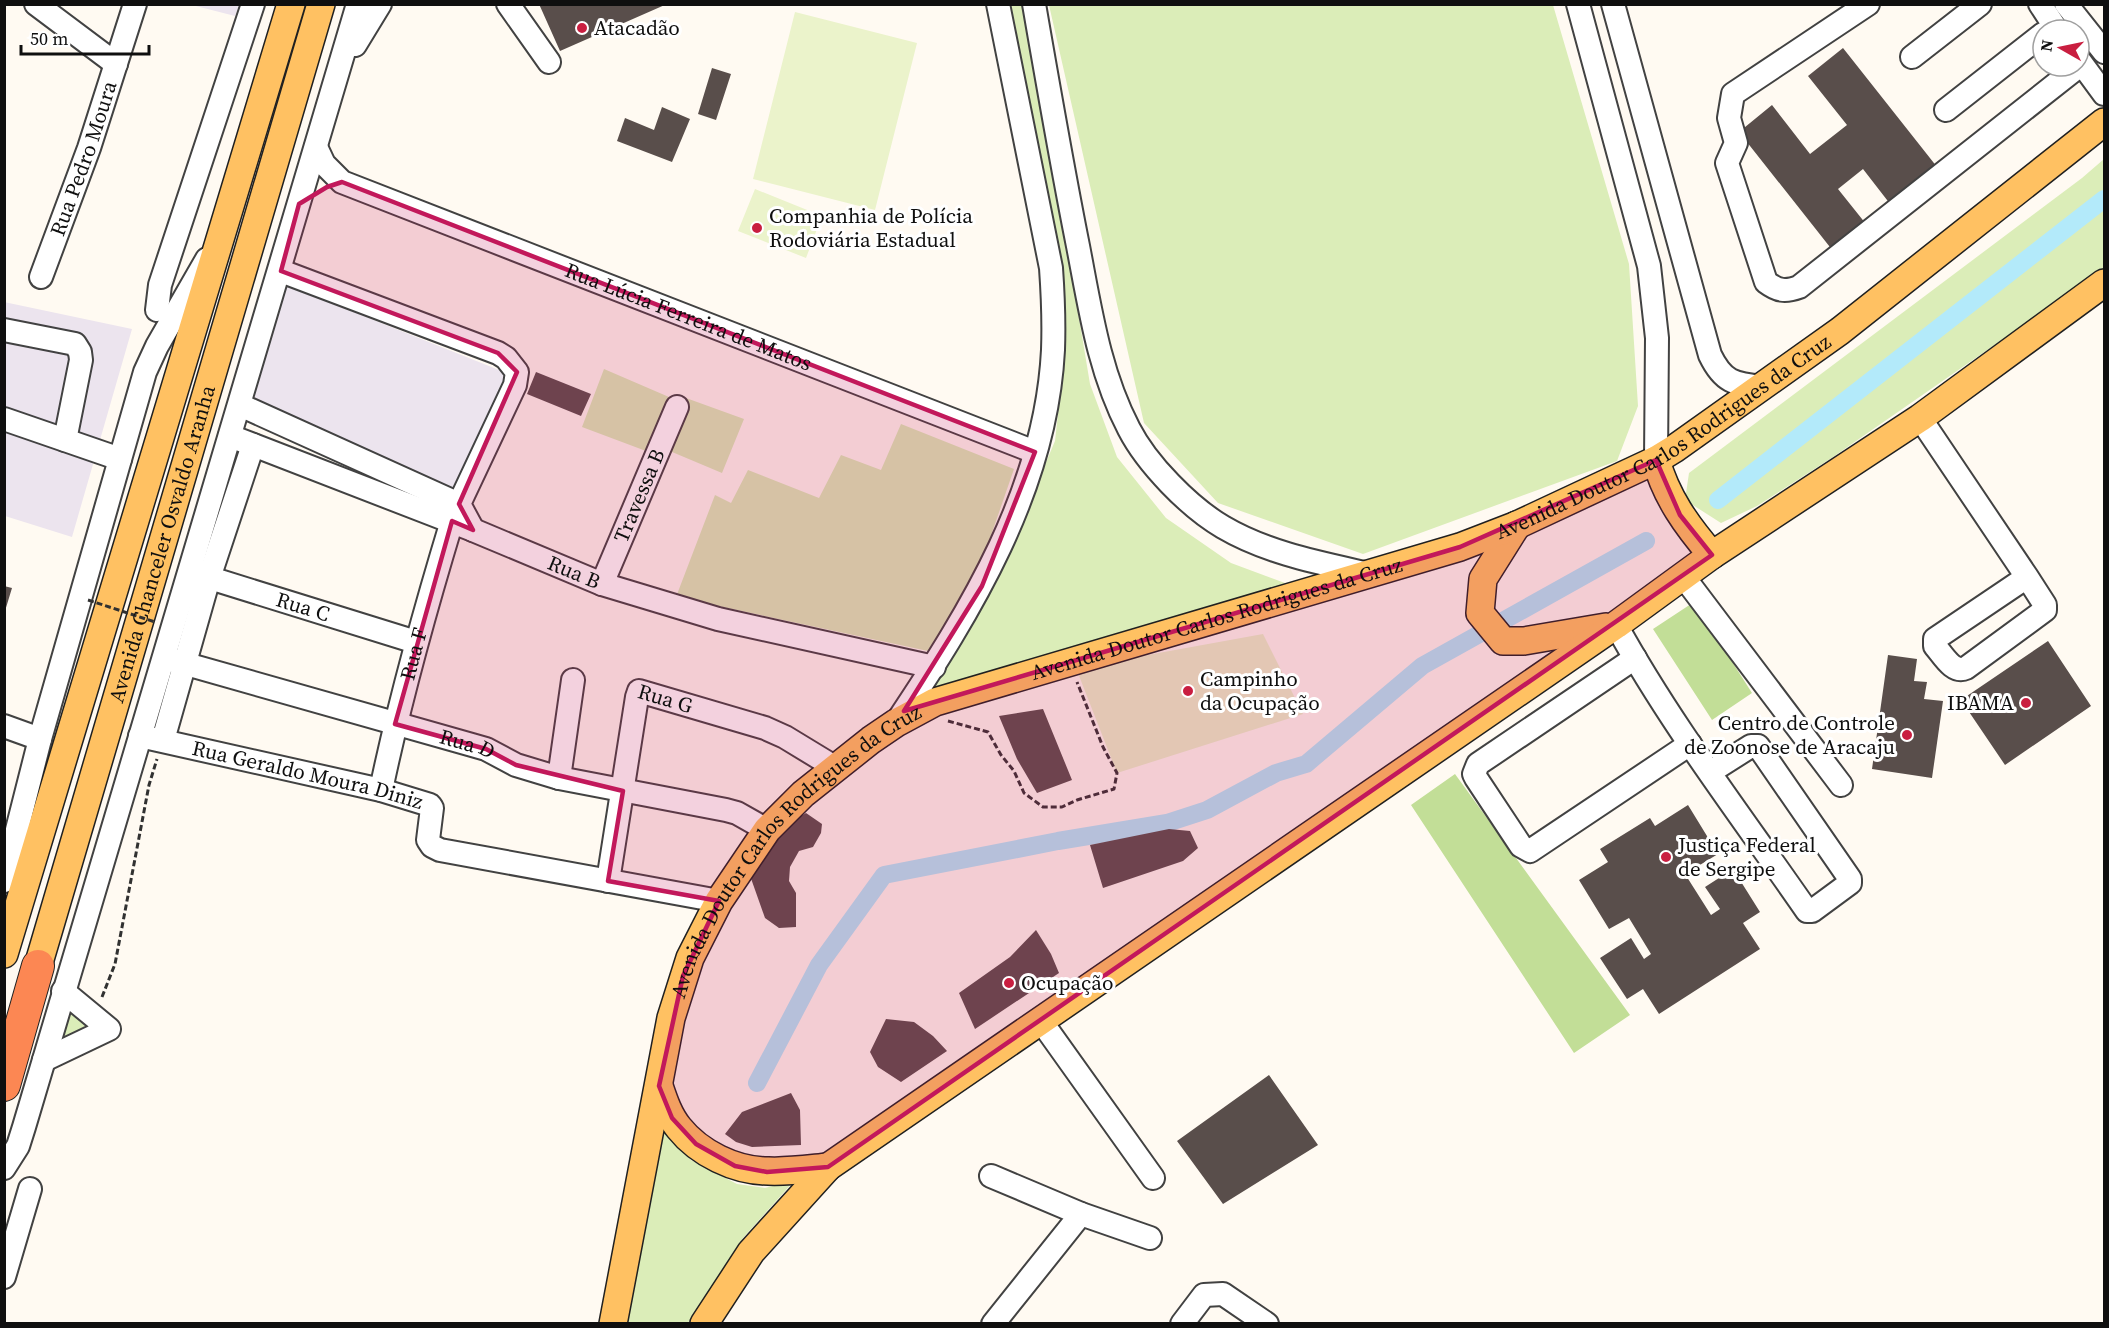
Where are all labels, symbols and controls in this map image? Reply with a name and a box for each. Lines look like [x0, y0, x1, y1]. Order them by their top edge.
place label: Atacadão [594, 13, 680, 42]
scale bar [21, 18, 148, 56]
north arrow [2031, 18, 2091, 78]
marker: Atacadão [575, 21, 589, 35]
text: 50 m [30, 26, 68, 51]
text: N [2034, 38, 2058, 53]
street label: Rua Pedro Moura [43, 77, 124, 240]
place label: Companhia de Polícia Rodoviária Estadual [769, 201, 973, 254]
marker: Companhia de Polícia Rodoviária Estadual [750, 221, 764, 235]
street label: Rua Lúcia Ferreira de Matos [561, 255, 816, 378]
street label: Avenida Doutor Carlos Rodrigues da Cruz [1491, 327, 1837, 546]
street label: Avenida Chanceler Osvaldo Aranha [101, 381, 222, 706]
street label: Travessa B [606, 444, 672, 547]
street label: Rua B [543, 548, 605, 596]
street label: Avenida Doutor Carlos Rodrigues da Cruz [1027, 550, 1406, 687]
street label: Rua C [273, 584, 333, 628]
street label: Rua F [392, 624, 434, 683]
place label: Campinho da Ocupação [1200, 664, 1320, 717]
street label: Rua G [635, 676, 696, 720]
marker: Campinho da Ocupação [1181, 684, 1195, 698]
place label: IBAMA [1947, 688, 2014, 717]
marker: IBAMA [2019, 696, 2033, 710]
street label: Avenida Doutor Carlos Rodrigues da Cruz [663, 697, 927, 1002]
place label: Centro de Controle de Zoonose de Aracaju [1684, 708, 1895, 761]
street label: Rua D [436, 722, 501, 765]
marker: Centro de Controle de Zoonose de Aracaju [1900, 728, 1914, 742]
street label: Rua Geraldo Moura Diniz [189, 733, 427, 816]
place label: Justiça Federal de Sergipe [1677, 830, 1816, 883]
marker: Justiça Federal de Sergipe [1659, 850, 1673, 864]
place label: Ocupação [1021, 968, 1114, 997]
marker: Ocupação [1002, 976, 1016, 990]

